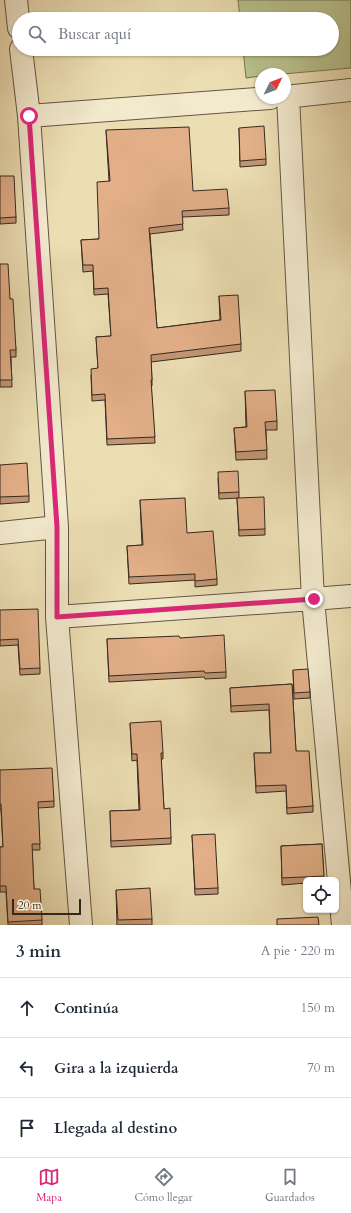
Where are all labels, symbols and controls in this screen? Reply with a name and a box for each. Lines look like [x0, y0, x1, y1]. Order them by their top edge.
search box [12, 12, 339, 56]
icon: search [26, 23, 48, 45]
text: Buscar aquí [58, 24, 131, 44]
north arrow [255, 68, 291, 104]
route start [20, 107, 38, 125]
route end [305, 590, 323, 608]
map controls [303, 877, 339, 913]
button: locate [303, 877, 339, 913]
scale bar [12, 897, 81, 916]
text: 20 m [18, 898, 42, 913]
text: 3 min [16, 940, 61, 963]
text: A pie · 220 m [261, 942, 335, 960]
icon: ahead [16, 997, 38, 1019]
text: Continúa [54, 998, 119, 1018]
text: 150 m [301, 999, 335, 1017]
icon: left [16, 1057, 38, 1079]
text: Gira a la izquierda [54, 1058, 178, 1078]
text: 70 m [307, 1059, 335, 1077]
icon: arrive [16, 1117, 38, 1139]
text: Llegada al destino [54, 1118, 177, 1138]
tab: Mapa [36, 1166, 62, 1205]
tab: Cómo llegar [135, 1166, 193, 1205]
tab: Guardados [265, 1166, 315, 1205]

